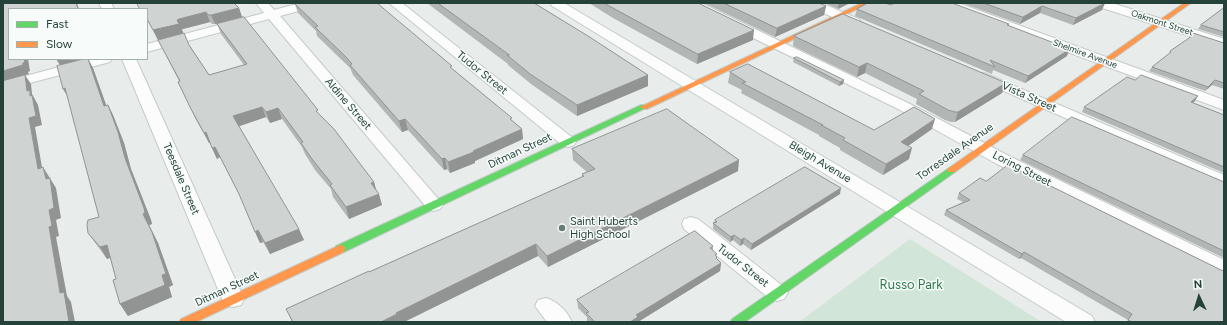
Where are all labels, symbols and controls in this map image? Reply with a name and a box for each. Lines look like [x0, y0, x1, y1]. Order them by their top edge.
legend [8, 8, 148, 60]
street label: Oakmont Street [1130, 8, 1194, 38]
text: Fast [46, 17, 69, 31]
text: Slow [46, 37, 72, 51]
street label: Shelmire Avenue [1051, 37, 1119, 71]
street label: Tudor Street [454, 48, 510, 98]
street label: Aldine Street [322, 75, 374, 133]
street label: Vista Street [1000, 79, 1058, 115]
street label: Torresdale Avenue [914, 121, 996, 183]
street label: Ditman Street [486, 130, 554, 172]
street label: Bleigh Avenue [787, 138, 853, 186]
street label: Teesdale Street [160, 141, 202, 217]
street label: Loring Street [990, 148, 1054, 190]
place label: Saint Huberts High School [570, 215, 638, 241]
marker: Saint Huberts High School [557, 223, 567, 233]
street label: Tudor Street [715, 242, 771, 290]
street label: Ditman Street [193, 268, 261, 310]
park label: Russo Park [880, 277, 942, 293]
north arrow [1179, 277, 1219, 317]
text: N [1193, 278, 1203, 291]

